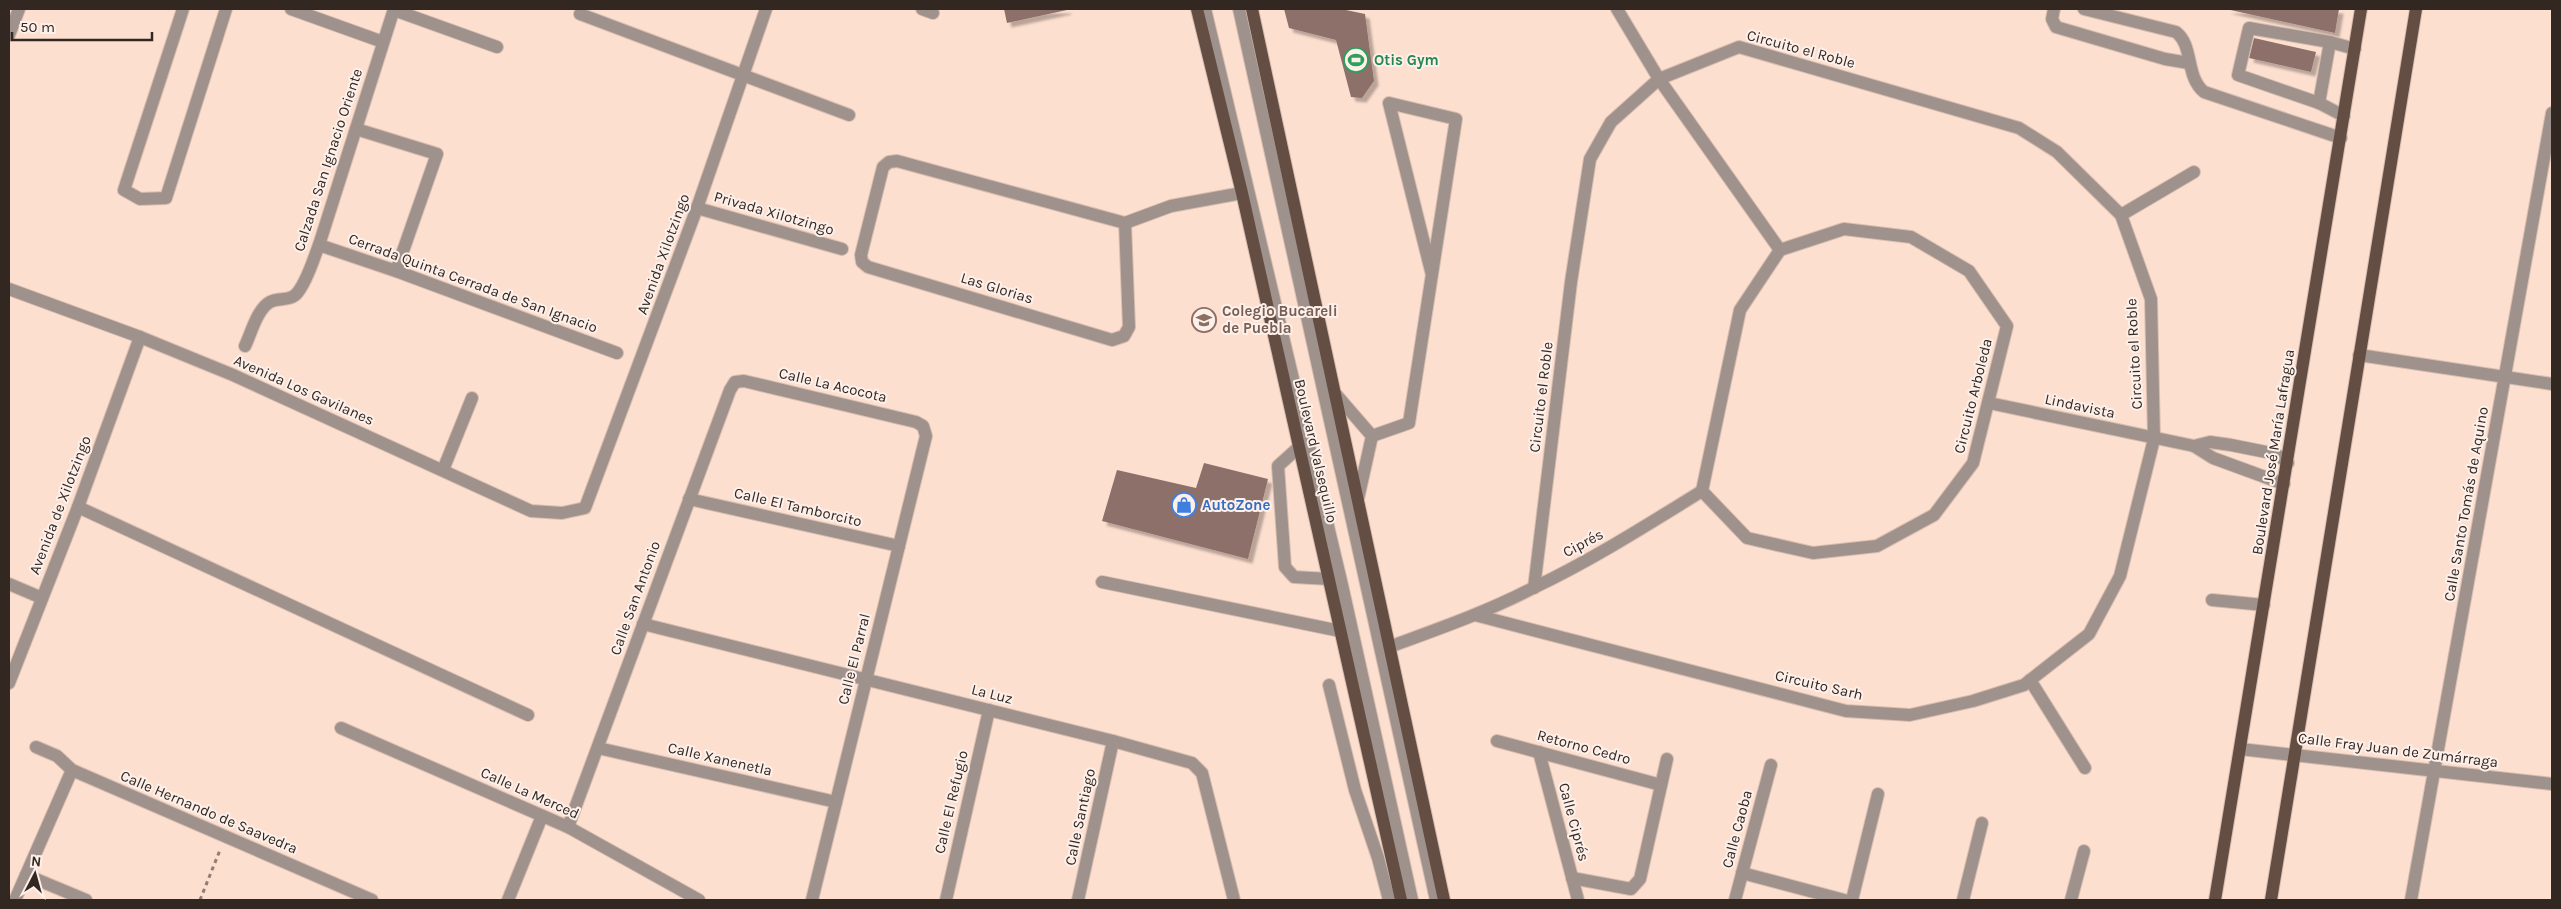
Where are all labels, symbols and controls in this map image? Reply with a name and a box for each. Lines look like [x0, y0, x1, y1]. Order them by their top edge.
scale bar [12, 10, 152, 42]
text: 50 m [20, 18, 55, 36]
street label: Circuito el Roble [1745, 26, 1857, 72]
sports icon: Otis Gym [1343, 47, 1369, 73]
place label: Otis Gym [1374, 51, 1439, 69]
street label: Calzada San Ignacio Oriente [290, 66, 366, 254]
street label: Privada Xilotzingo [712, 187, 836, 239]
street label: Avenida Xilotzingo [633, 191, 693, 317]
street label: Cerrada Quinta Cerrada de San Ignacio [346, 229, 600, 337]
street label: Las Glorias [959, 268, 1035, 308]
street label: Circuito el Roble [2122, 298, 2146, 410]
place label: Colegio Bucareli de Puebla [1222, 302, 1338, 337]
school or university icon: Colegio Bucareli de Puebla [1191, 307, 1217, 333]
street label: Circuito Arboleda [1950, 337, 1996, 455]
street label: Circuito el Roble [1525, 341, 1557, 453]
street label: Boulevard José María Lafragua [2248, 348, 2298, 556]
street label: Avenida Los Gavilanes [231, 351, 377, 429]
street label: Calle La Acocota [777, 364, 889, 406]
street label: Boulevard Valsequillo [1291, 377, 1341, 525]
street label: Lindavista [2043, 390, 2117, 422]
street label: Calle Santo Tomás de Aquino [2440, 405, 2492, 603]
street label: Avenida de Xilotzingo [25, 433, 95, 577]
street label: Calle El Tamborcito [732, 484, 864, 530]
shop icon: AutoZone [1171, 492, 1197, 518]
place label: AutoZone [1202, 496, 1270, 514]
street label: Ciprés [1560, 525, 1606, 561]
street label: Calle San Antonio [606, 538, 664, 658]
street label: Calle El Parral [834, 612, 874, 706]
street label: Circuito Sarh [1773, 666, 1865, 704]
street label: La Luz [969, 680, 1015, 708]
street label: Retorno Cedro [1535, 726, 1633, 768]
street label: Calle Fray Juan de Zumárraga [2297, 729, 2499, 771]
street label: Calle Xanenetla [666, 738, 774, 780]
street label: Calle El Refugio [930, 749, 972, 855]
street label: Calle La Merced [478, 763, 582, 823]
street label: Calle Hernando de Saavedra [118, 766, 300, 858]
street label: Calle Santiago [1061, 767, 1099, 867]
street label: Calle Ciprés [1555, 781, 1593, 863]
street label: Calle Caoba [1718, 788, 1756, 870]
north arrow [10, 849, 60, 899]
text: N [30, 853, 42, 871]

